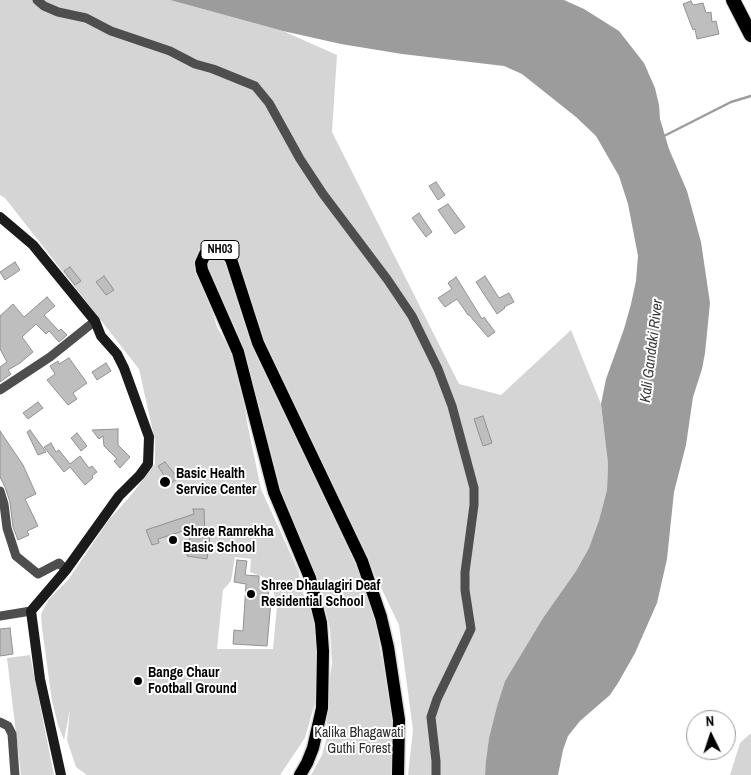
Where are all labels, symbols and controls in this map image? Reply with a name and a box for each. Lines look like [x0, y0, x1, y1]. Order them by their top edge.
road number: NH03 [201, 240, 239, 260]
water label: Kali Gandaki River [637, 298, 667, 404]
place label: Basic Health Service Center [176, 466, 256, 498]
marker: Basic Health Service Center [158, 475, 172, 489]
place label: Shree Ramrekha Basic School [183, 524, 274, 556]
marker: Shree Ramrekha Basic School [167, 534, 179, 546]
place label: Shree Dhaulagiri Deaf Residential School [261, 578, 380, 610]
marker: Shree Dhaulagiri Deaf Residential School [245, 588, 257, 600]
place label: Bange Chaur Football Ground [148, 665, 237, 698]
marker: Bange Chaur Football Ground [132, 675, 144, 687]
north arrow [686, 710, 736, 760]
text: N [705, 712, 715, 730]
park label: Kalika Bhagawati Guthi Forest [314, 725, 404, 758]

